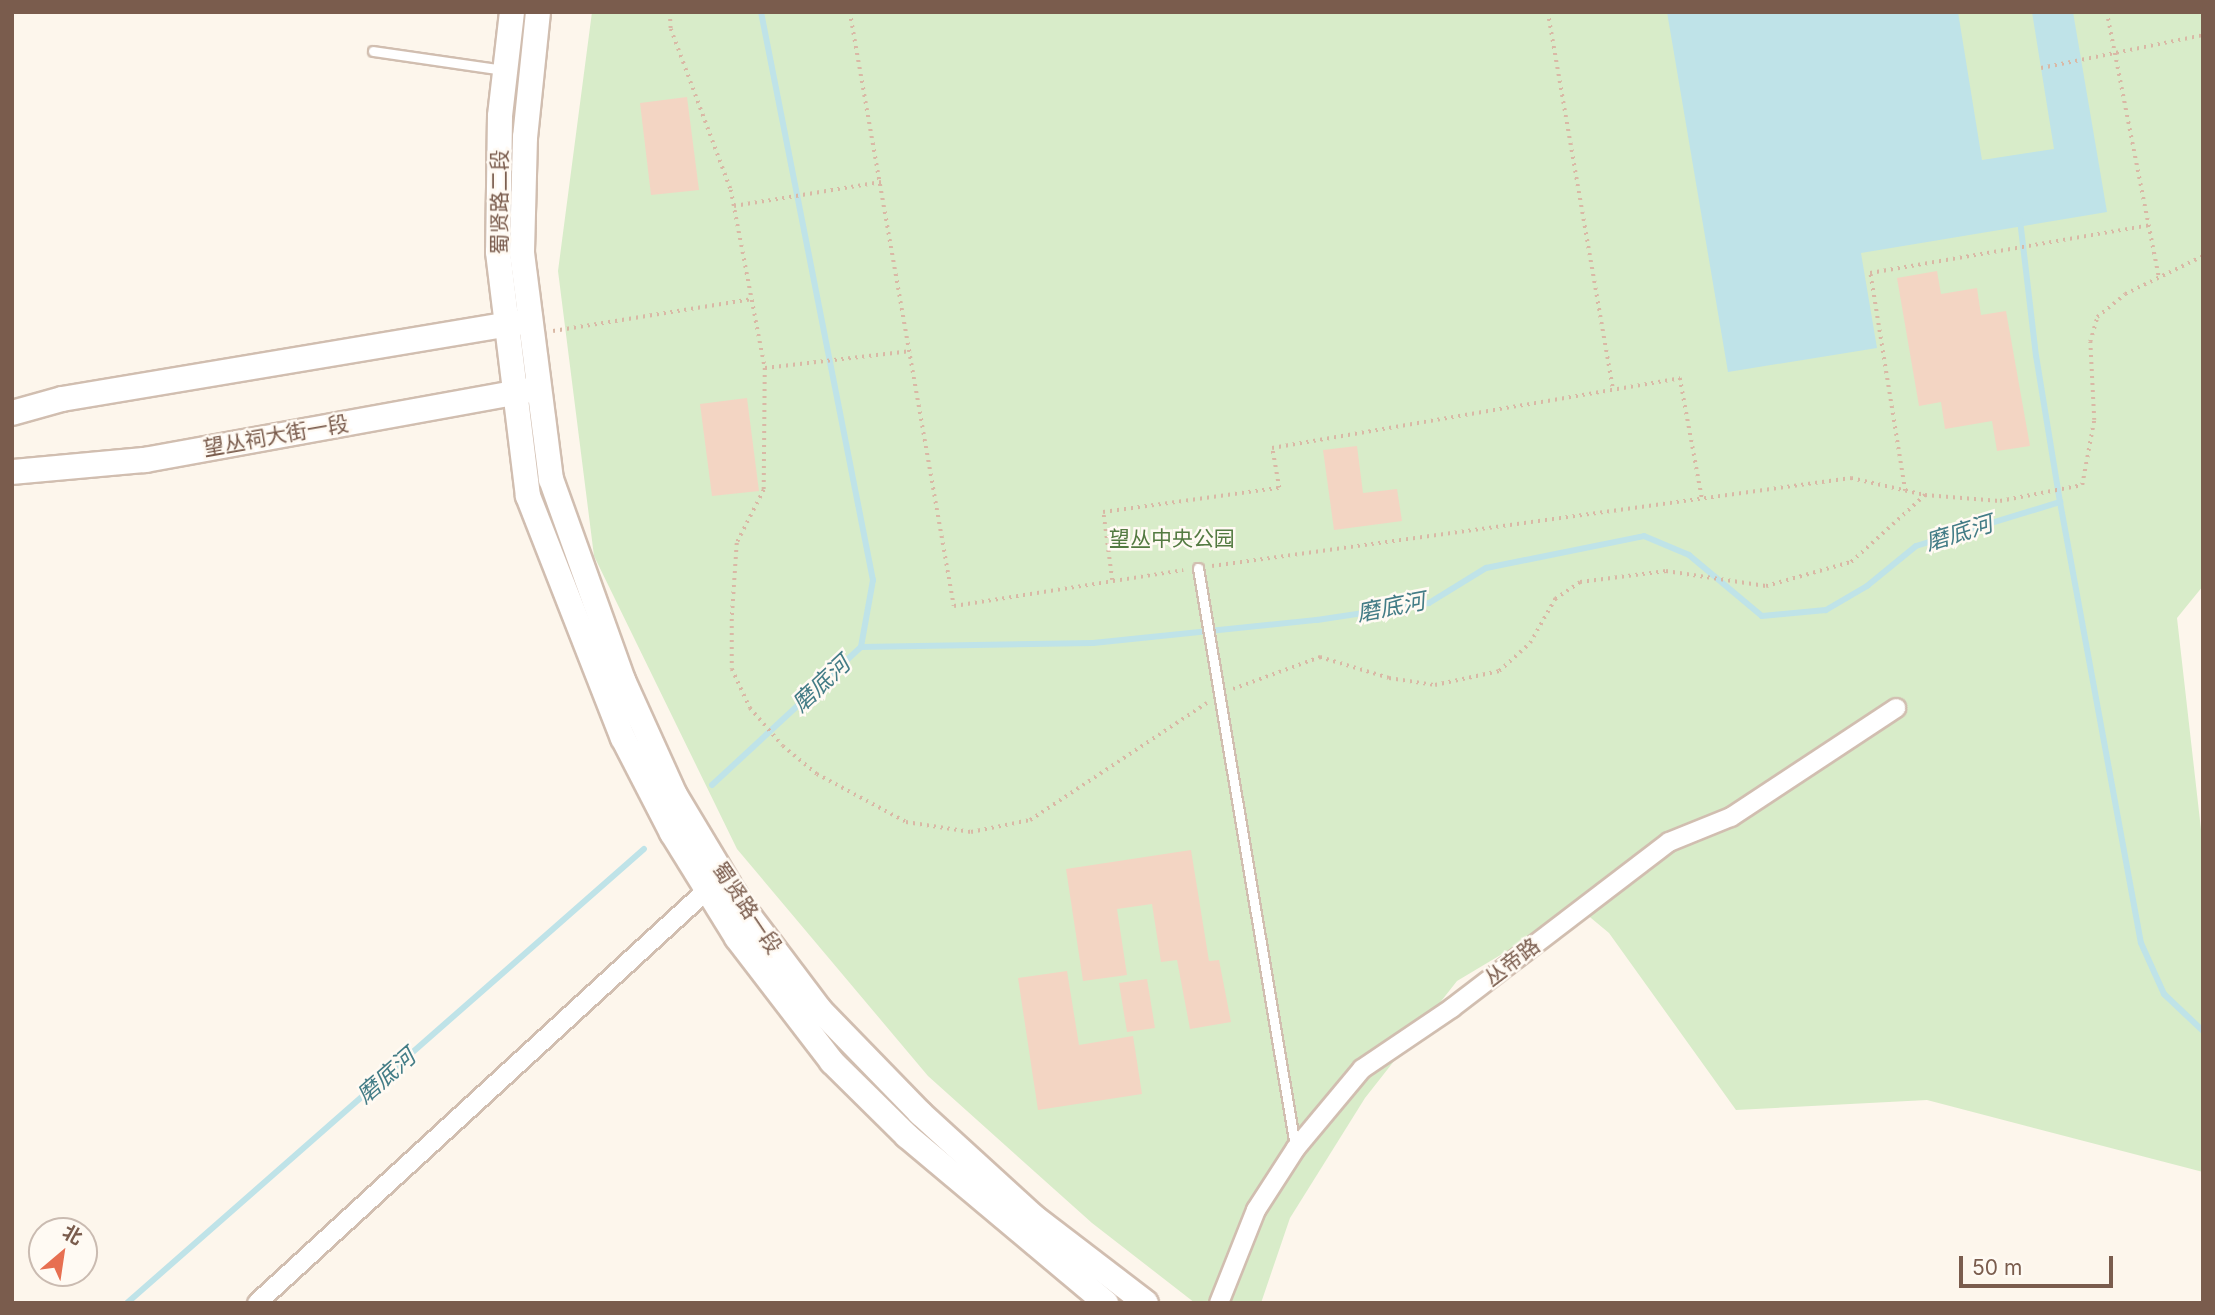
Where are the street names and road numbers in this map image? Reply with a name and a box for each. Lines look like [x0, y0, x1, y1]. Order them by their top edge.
street label: 蜀贤路二段 [487, 150, 513, 254]
street label: 望丛祠大街一段 [201, 411, 351, 461]
street label: 蜀贤路一段 [707, 857, 787, 959]
street label: 丛帝路 [1479, 933, 1545, 991]

